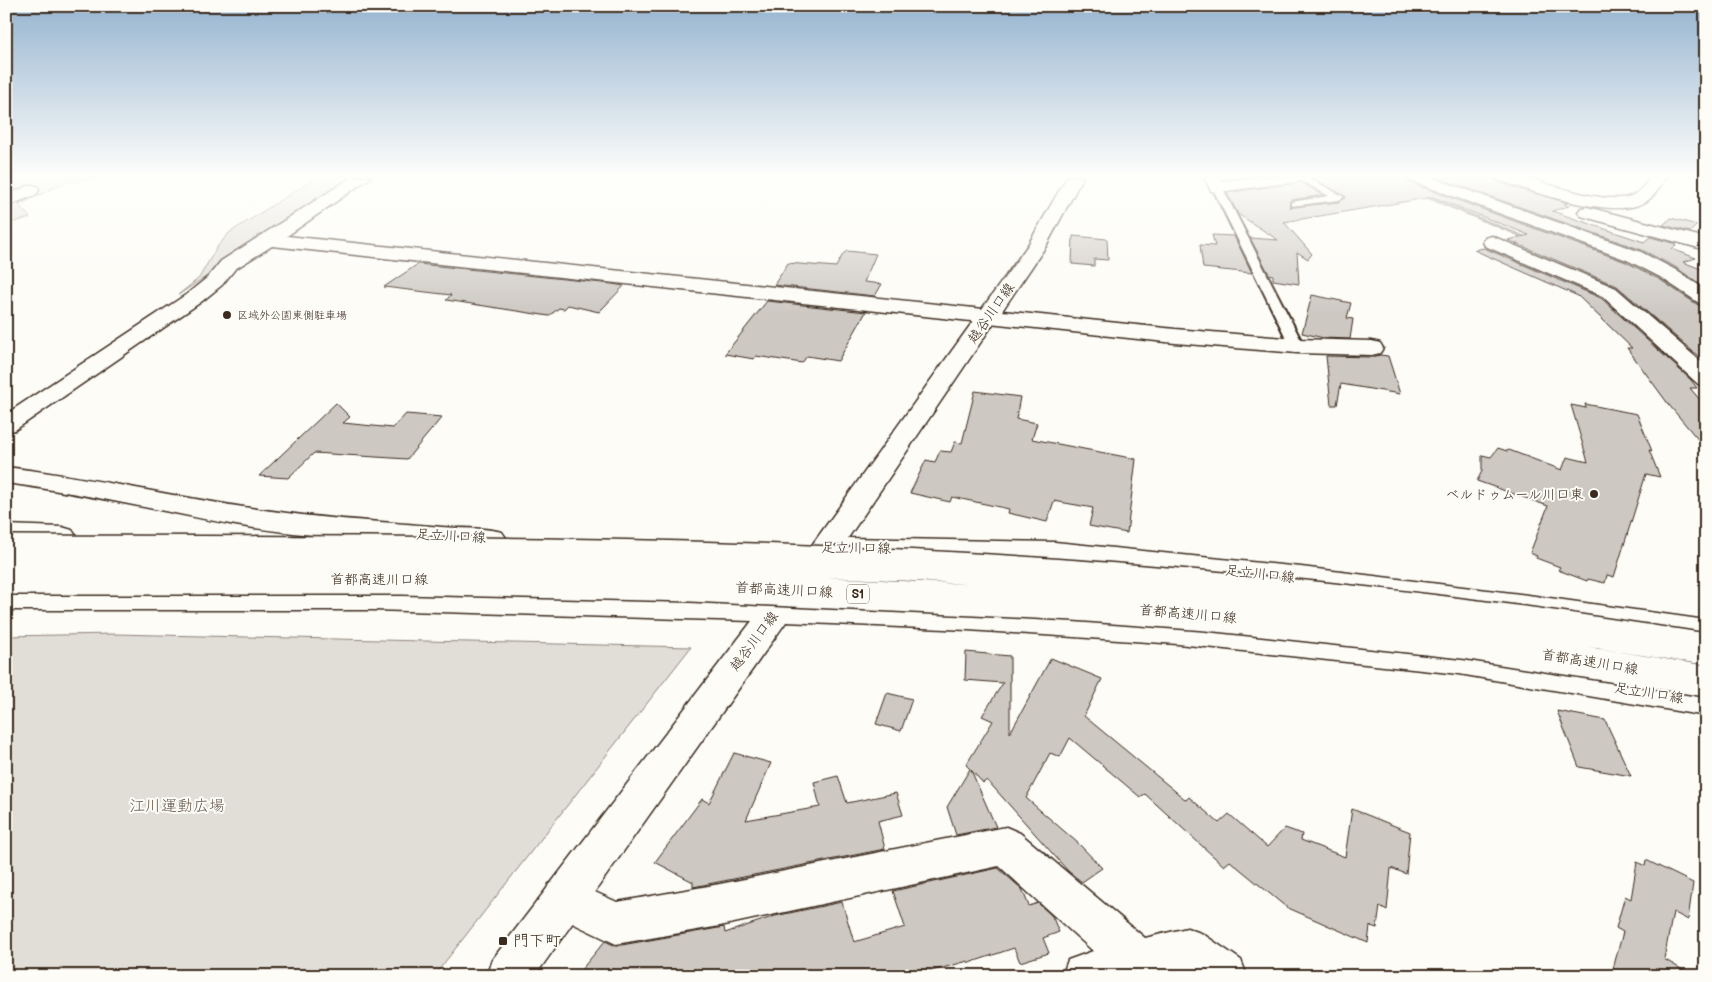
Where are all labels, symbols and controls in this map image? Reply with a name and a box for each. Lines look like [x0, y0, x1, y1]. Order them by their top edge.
street label: 越谷川口線 [964, 279, 1018, 347]
marker: 区域外公園東側駐車場 [221, 309, 233, 321]
place label: 区域外公園東側駐車場 [237, 309, 347, 322]
place label: ベルドゥムール川口東 [1445, 486, 1584, 503]
marker: ベルドゥムール川口東 [1588, 488, 1600, 500]
street label: 足立川口線 [416, 526, 486, 546]
street label: 足立川口線 [821, 539, 891, 557]
street label: 足立川口線 [1224, 562, 1296, 586]
street label: 首都高速川口線 [330, 571, 428, 588]
street label: 首都高速川口線 [735, 579, 833, 601]
road number: S1 [847, 584, 869, 604]
street label: 首都高速川口線 [1138, 601, 1238, 627]
street label: 越谷川口線 [726, 608, 782, 674]
street label: 首都高速川口線 [1540, 646, 1640, 678]
street label: 足立川口線 [1613, 679, 1685, 707]
park label: 江川運動広場 [129, 797, 225, 816]
place label: 門下町 [513, 932, 561, 951]
marker: 門下町 [497, 935, 509, 947]

